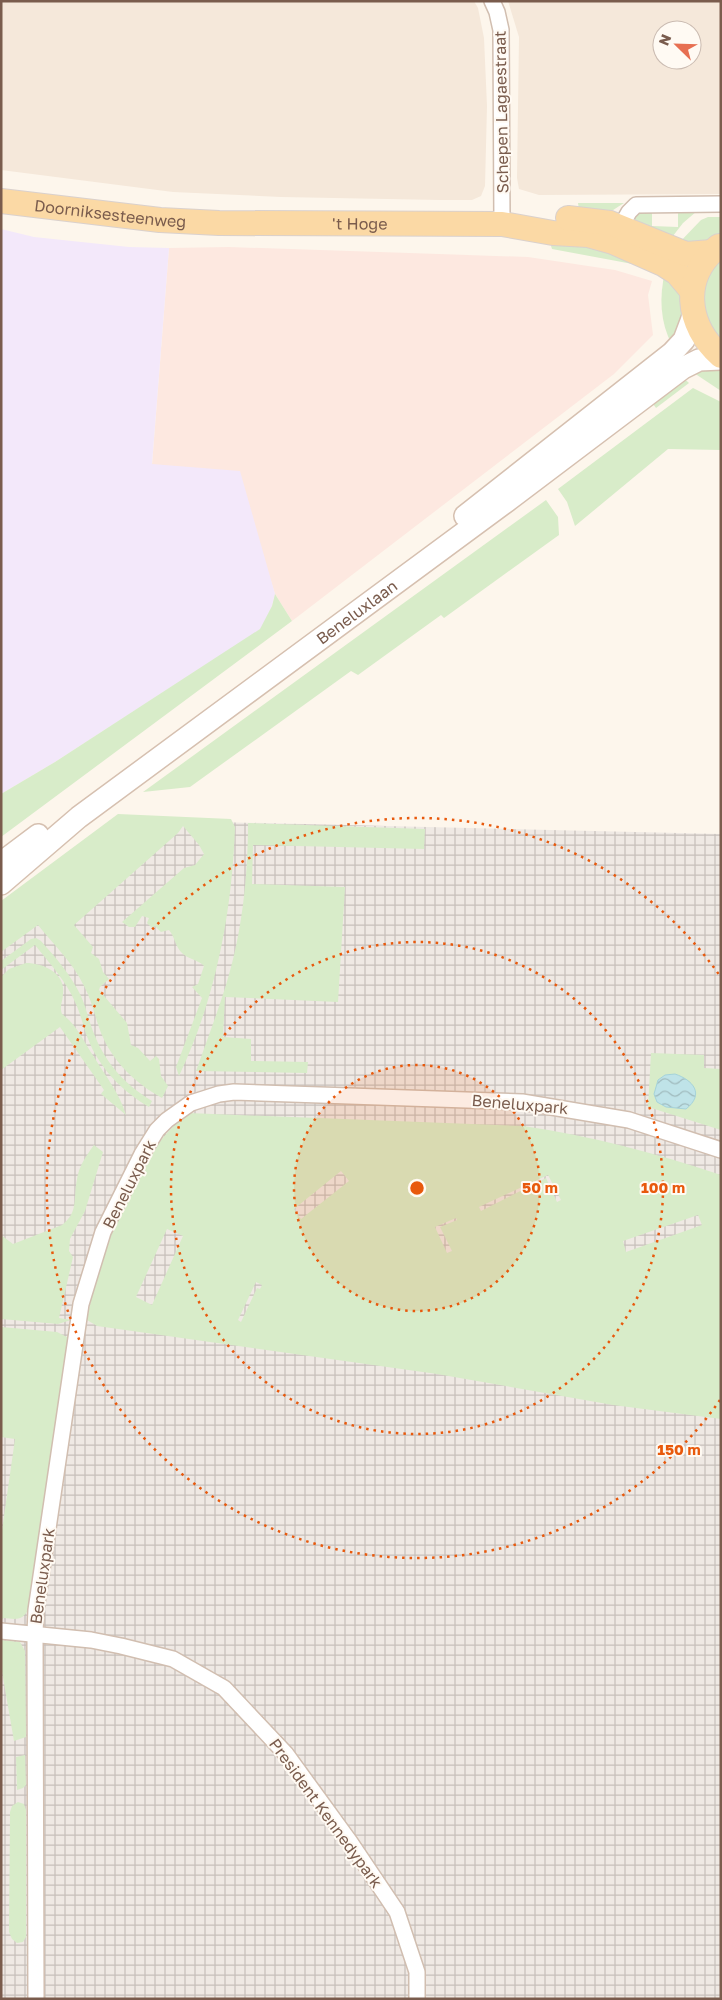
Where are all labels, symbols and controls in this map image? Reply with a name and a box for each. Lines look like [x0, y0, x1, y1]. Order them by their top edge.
north arrow [652, 20, 702, 70]
street label: Schepen Lagaestraat [490, 30, 512, 194]
text: N [655, 32, 674, 48]
street label: Doorniksesteenweg [33, 195, 187, 231]
street label: 't Hoge [332, 213, 387, 234]
street label: Beneluxlaan [312, 575, 401, 648]
street label: Beneluxpark [471, 1090, 569, 1118]
street label: Beneluxpark [98, 1136, 160, 1232]
text: 50 m [522, 1178, 558, 1196]
text: 100 m [641, 1178, 685, 1196]
centre of rings [408, 1179, 426, 1197]
text: 150 m [657, 1440, 701, 1458]
street label: Beneluxpark [25, 1527, 59, 1625]
street label: President Kennedypark [265, 1734, 387, 1892]

